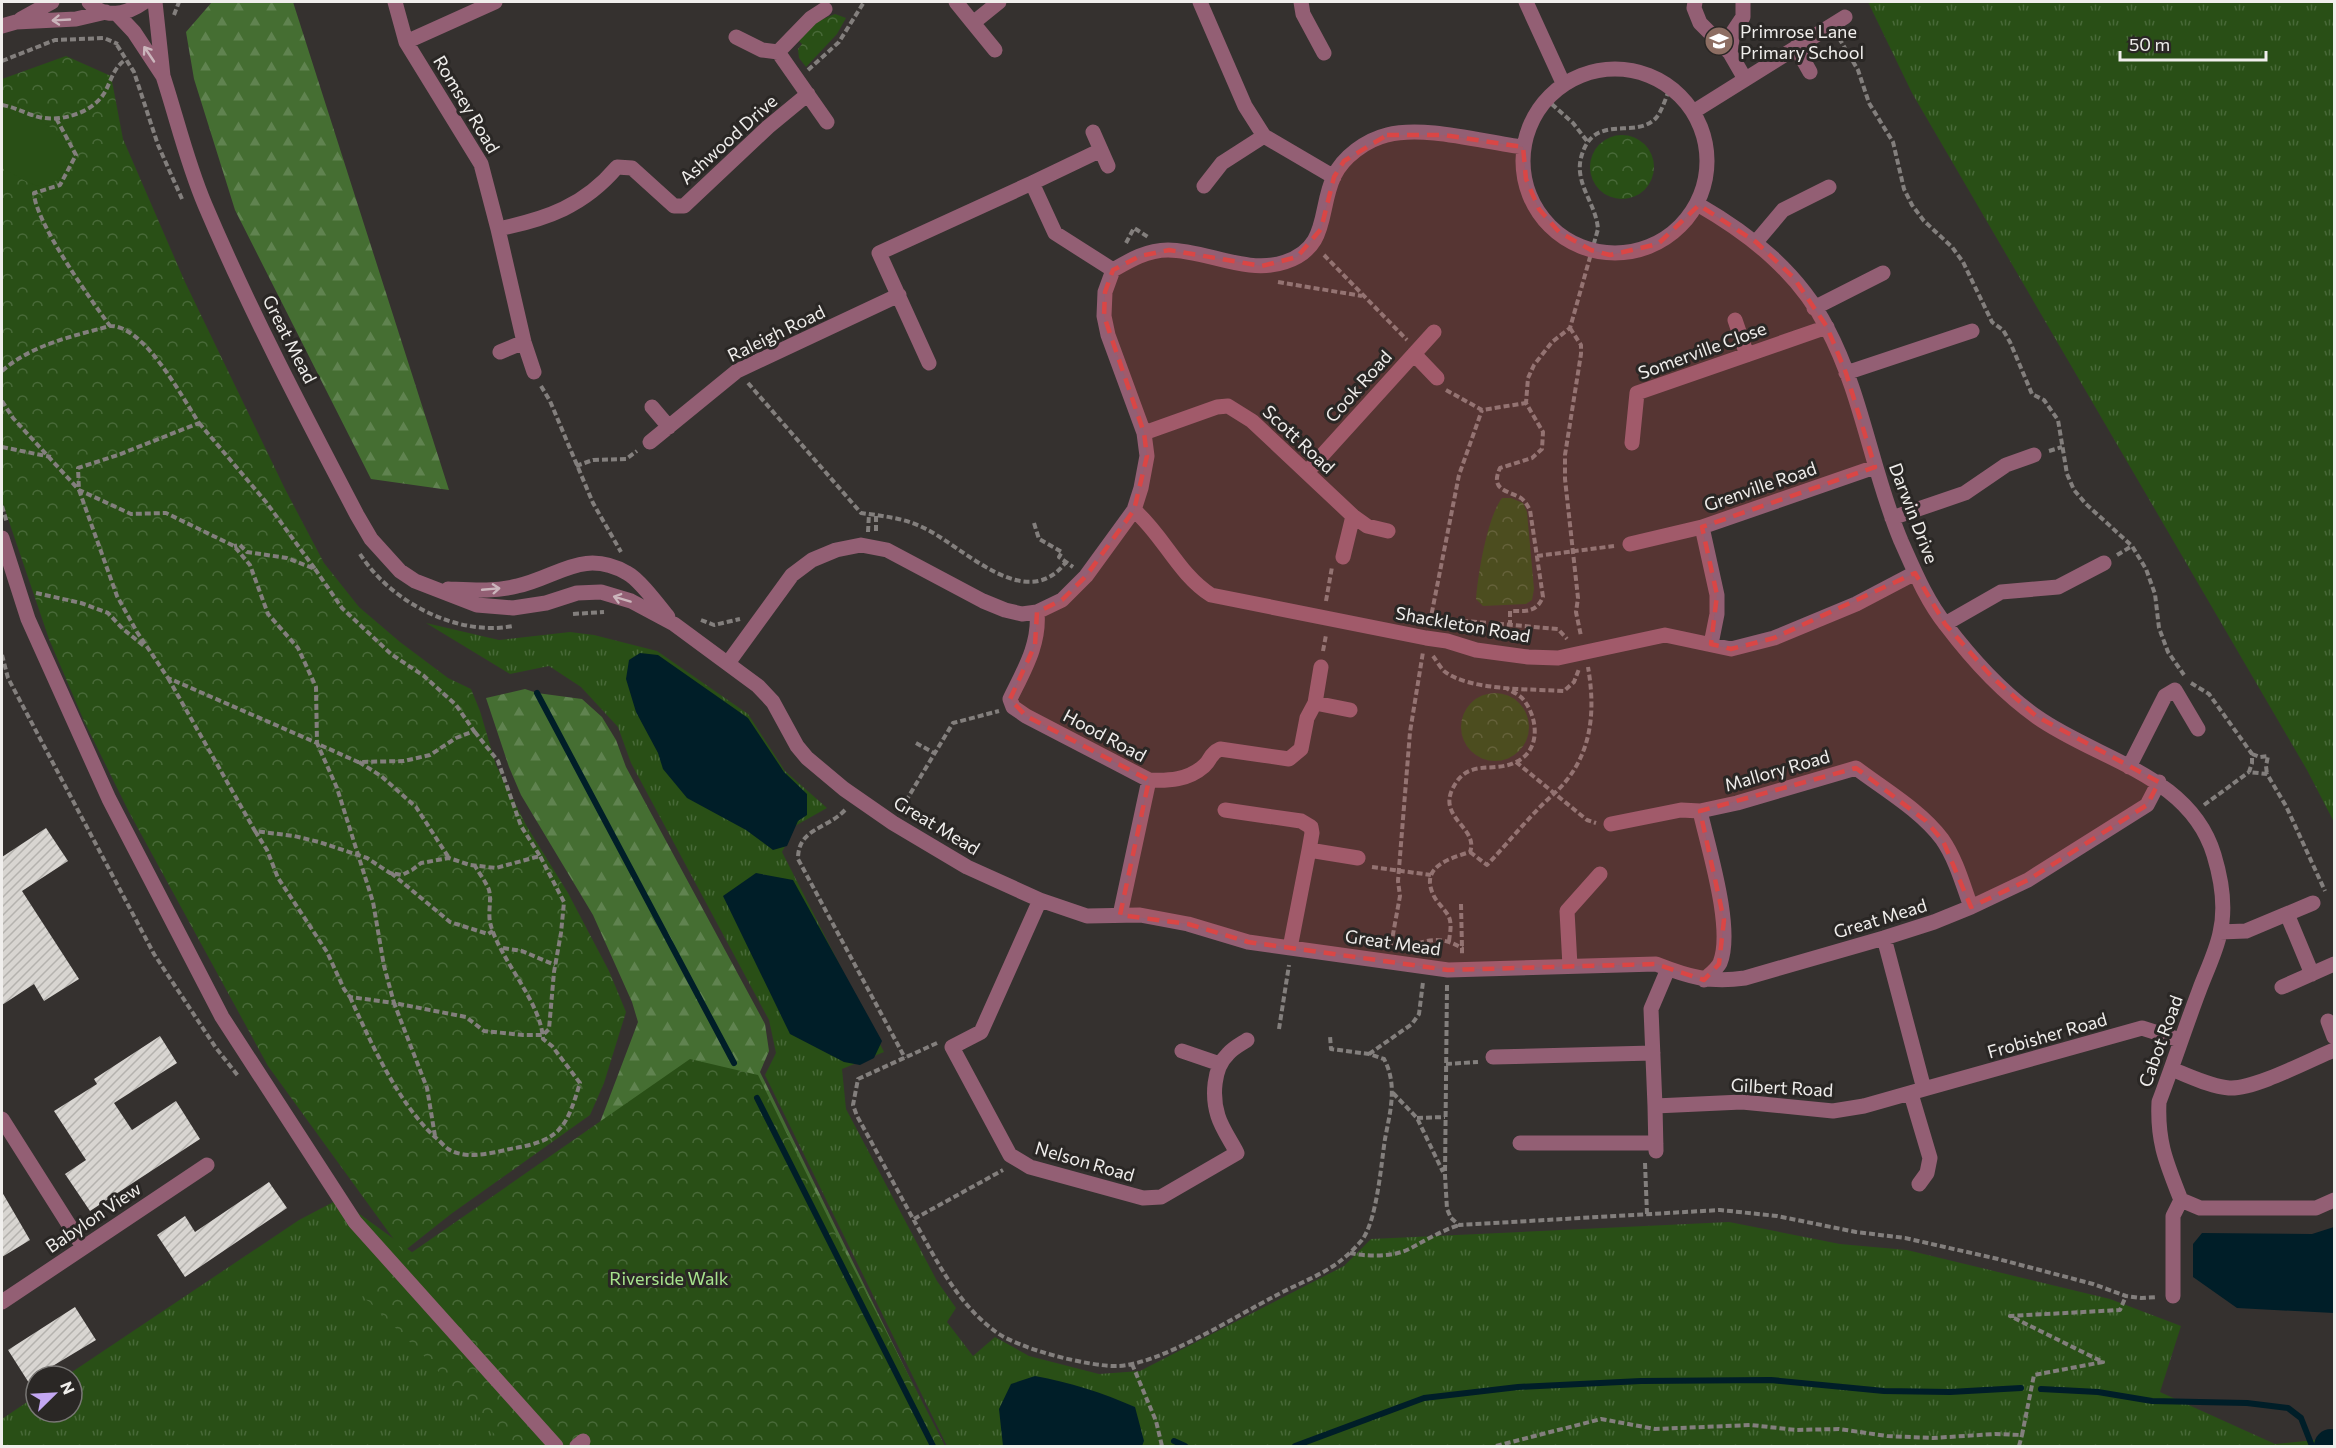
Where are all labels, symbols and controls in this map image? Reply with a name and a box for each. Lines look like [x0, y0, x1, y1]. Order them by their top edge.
one-way arrow [51, 14, 71, 25]
place label: Primrose Lane Primary School [1740, 20, 1864, 63]
scale bar [2120, 24, 2266, 62]
school or university icon: Primrose Lane Primary School [1703, 25, 1735, 57]
text: 50 m [2129, 33, 2170, 55]
one-way arrow [143, 46, 155, 62]
street label: Romsey Road [429, 51, 505, 157]
street label: Ashwood Drive [675, 89, 781, 189]
street label: Great Mead [258, 291, 322, 387]
street label: Raleigh Road [724, 300, 828, 366]
street label: Somerville Close [1635, 317, 1769, 383]
street label: Cook Road [1320, 346, 1396, 426]
street label: Scott Road [1258, 400, 1340, 478]
street label: Grenville Road [1701, 456, 1819, 516]
street label: Darwin Drive [1885, 460, 1943, 566]
one-way arrow [480, 583, 500, 594]
one-way arrow [613, 593, 632, 604]
street label: Shackleton Road [1394, 601, 1532, 647]
street label: Hood Road [1060, 704, 1150, 766]
street label: Mallory Road [1722, 744, 1832, 796]
street label: Great Mead [890, 791, 984, 859]
street label: Great Mead [1831, 893, 1929, 943]
street label: Great Mead [1344, 924, 1442, 960]
street label: Cabot Road [2133, 992, 2187, 1090]
street label: Frobisher Road [1985, 1007, 2109, 1063]
street label: Gilbert Road [1730, 1073, 1834, 1101]
street label: Nelson Road [1033, 1136, 1137, 1186]
street label: Babylon View [41, 1177, 145, 1257]
park label: Riverside Walk [609, 1267, 729, 1289]
north arrow [24, 1364, 84, 1424]
text: N [57, 1378, 79, 1397]

